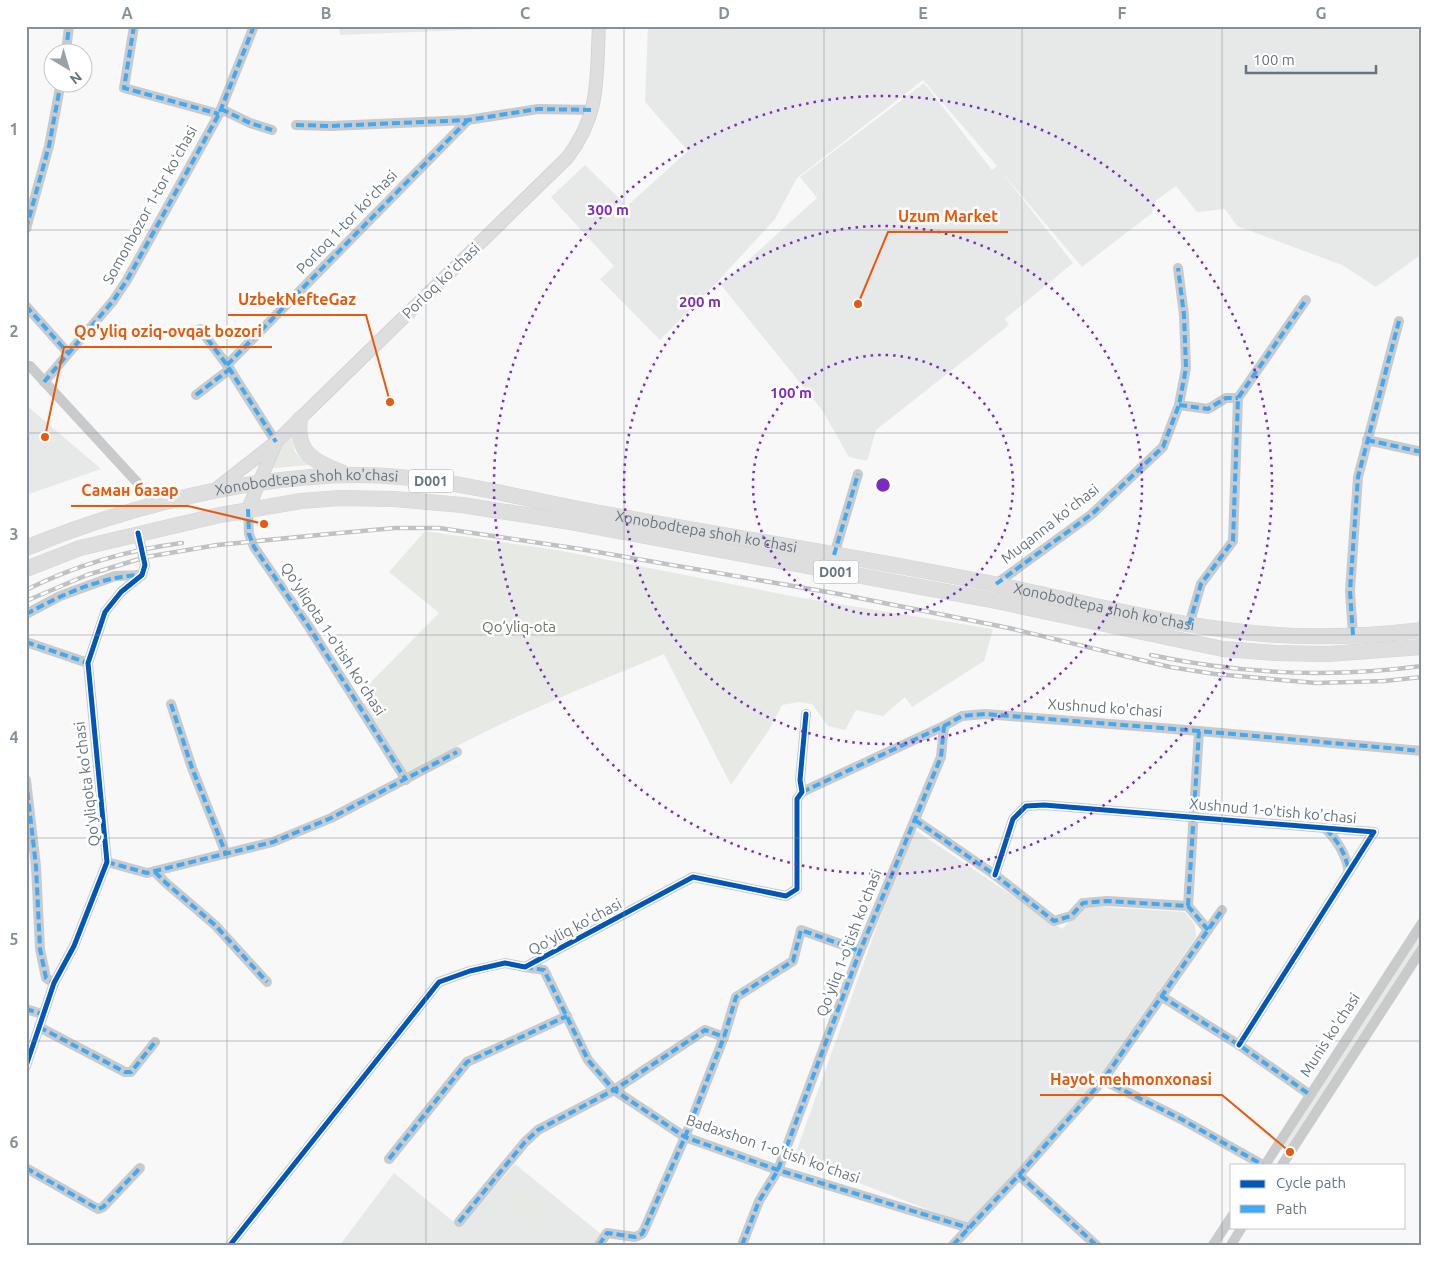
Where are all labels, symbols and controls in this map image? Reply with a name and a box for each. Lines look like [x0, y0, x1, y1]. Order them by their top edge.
text: A [121, 4, 133, 22]
text: B [321, 4, 331, 22]
text: C [520, 4, 530, 22]
text: D [718, 4, 730, 22]
text: E [918, 4, 928, 22]
text: F [1118, 4, 1127, 22]
text: G [1315, 4, 1327, 22]
north arrow [42, 42, 92, 92]
scale bar [1246, 42, 1376, 74]
text: 100 m [1253, 51, 1295, 68]
text: N [67, 69, 85, 88]
text: 1 [9, 120, 19, 138]
street label: Somonbozor 1-tor koʻchasi [99, 123, 200, 287]
street label: Porloq 1-tor koʻchasi [293, 166, 401, 277]
text: 300 m [587, 201, 629, 218]
callout: Uzum Market [888, 201, 1008, 232]
text: Uzum Market [898, 207, 998, 225]
street label: Porloq ko'chasi [398, 239, 483, 322]
callout: UzbekNefteGaz [228, 284, 366, 315]
text: UzbekNefteGaz [238, 290, 356, 308]
text: 200 m [679, 293, 721, 310]
callout: Qo'yliq oziq-ovqat bozori [64, 316, 272, 347]
text: 2 [9, 322, 19, 340]
text: Qo'yliq oziq-ovqat bozori [74, 322, 262, 340]
text: 100 m [770, 384, 812, 401]
street label: Xonobodtepa shoh ko'chasi [213, 466, 399, 499]
road number: D001 [408, 470, 454, 492]
callout: Саман базар [71, 475, 188, 506]
centre of rings [874, 476, 892, 494]
street label: Muqanna ko'chasi [998, 480, 1102, 567]
text: Саман базар [81, 481, 179, 499]
street label: Xonobodtepa shoh ko'chasi [614, 507, 798, 556]
text: 3 [9, 525, 19, 543]
street label: Qo'yliqota 1-o'tish ko'chasi [278, 559, 389, 718]
road number: D001 [814, 560, 858, 584]
street label: Xonobodtepa shoh ko'chasi [1012, 579, 1196, 633]
park label: Qo‘yliq-ota [482, 618, 556, 635]
street label: Xushnud ko'chasi [1047, 695, 1163, 720]
street label: Qo'yliqota ko'chasi [70, 721, 103, 848]
text: 4 [9, 728, 19, 746]
street label: Xushnud 1-o'tish ko'chasi [1189, 795, 1357, 826]
street label: Qo'yliq 1-o'tish ko'chasi [813, 867, 884, 1019]
street label: Qo'yliq ko'chasi [525, 895, 624, 958]
text: 5 [9, 930, 19, 948]
street label: Munis ko'chasi [1296, 990, 1363, 1080]
callout: Hayot mehmonxonasi [1040, 1064, 1222, 1095]
text: Hayot mehmonxonasi [1050, 1070, 1212, 1088]
street label: Badaxshon 1-o'tish ko'chasi [684, 1111, 862, 1186]
text: 6 [9, 1133, 19, 1151]
legend [1230, 1164, 1406, 1228]
text: Cycle path [1276, 1174, 1346, 1191]
text: Path [1276, 1200, 1307, 1217]

